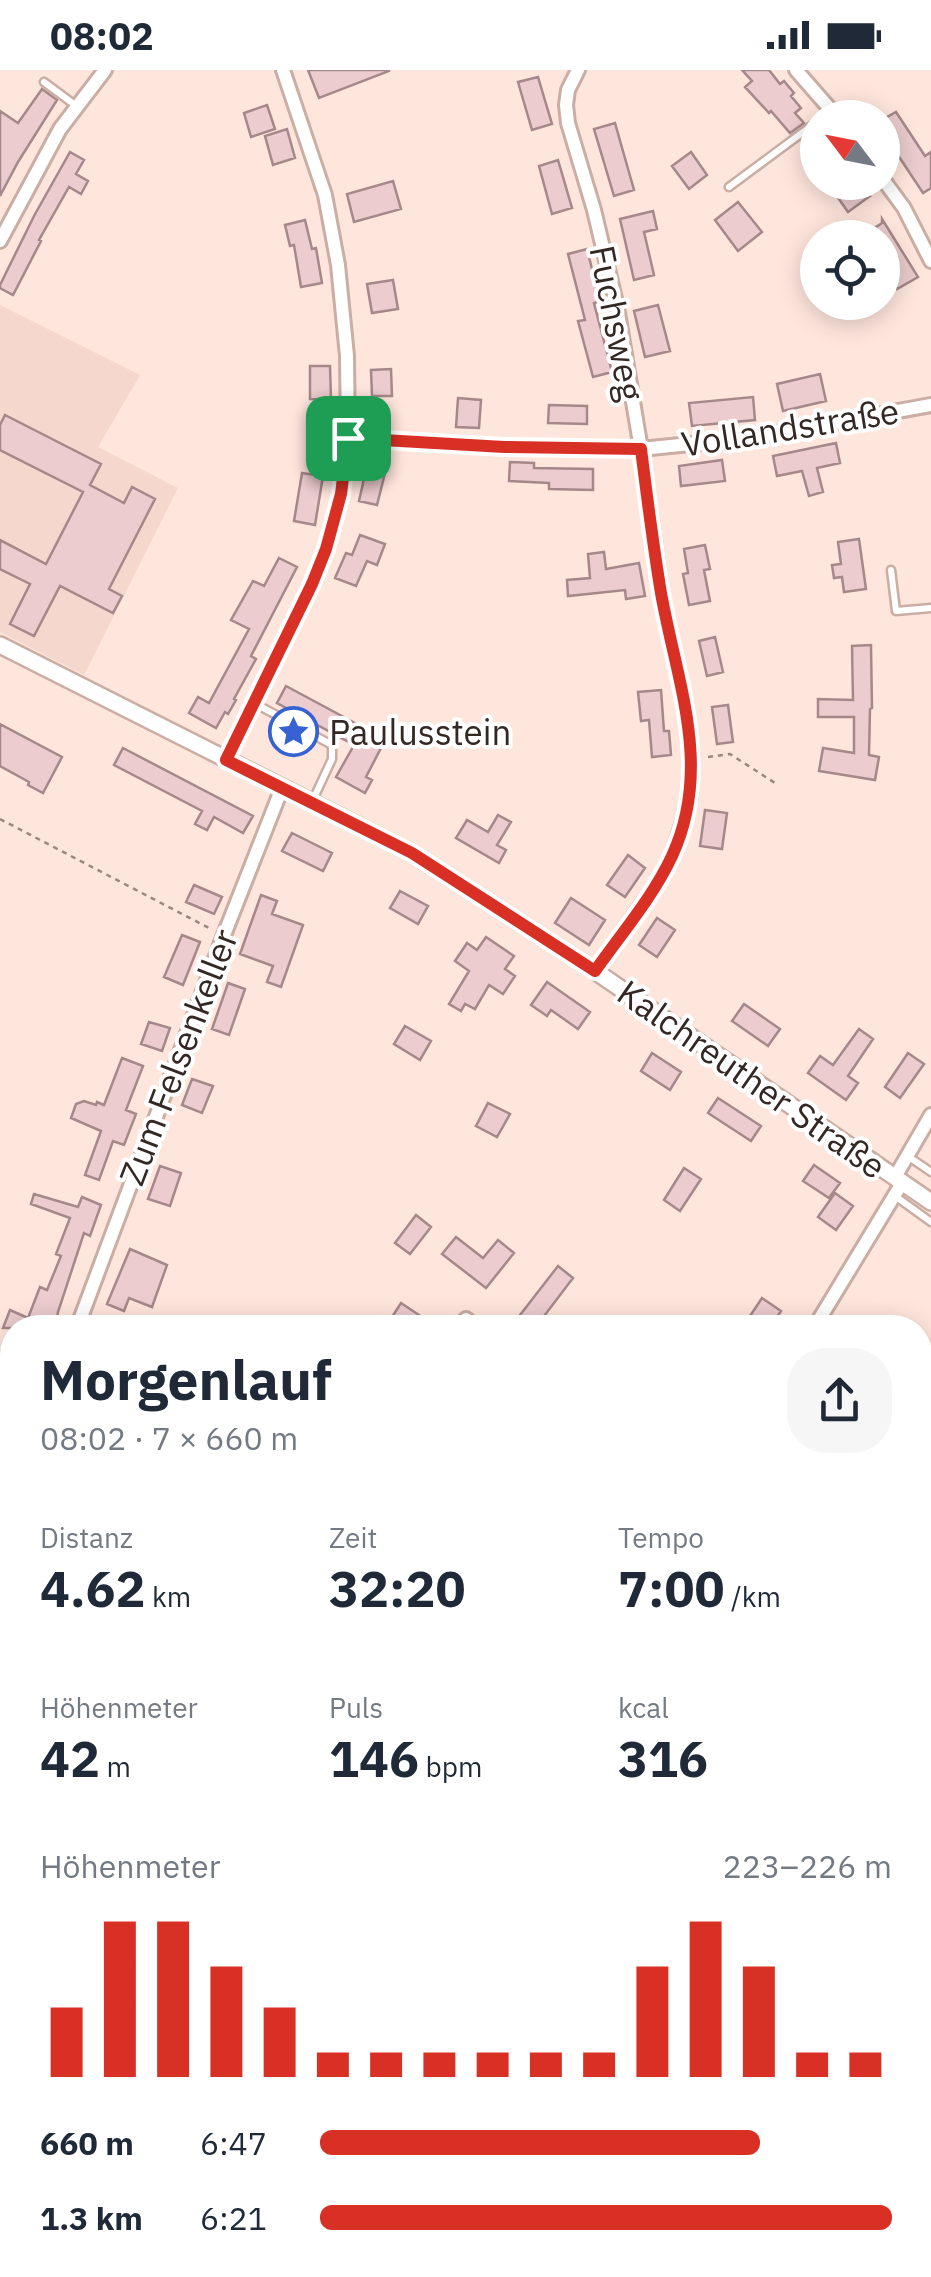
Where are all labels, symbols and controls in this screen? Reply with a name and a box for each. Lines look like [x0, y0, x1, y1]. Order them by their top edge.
text: 08:02 [50, 11, 154, 60]
north arrow [800, 100, 900, 200]
map controls [800, 100, 900, 320]
button: locate [800, 220, 900, 320]
street label: Fuchsweg [579, 241, 655, 405]
street label: Vollandstraße [678, 387, 902, 467]
pin [306, 396, 391, 481]
icon: arrive [321, 411, 376, 466]
place icon: Paulusstein [268, 706, 320, 758]
place label: Paulusstein [329, 709, 511, 755]
street label: Zum Felsenkeller [108, 922, 248, 1191]
street label: Kalchreuther Straße [609, 969, 895, 1189]
text: Morgenlauf [40, 1344, 332, 1415]
button: share [787, 1348, 892, 1453]
text: 08:02 · 7 × 660 m [40, 1417, 298, 1459]
text: Distanz [40, 1519, 133, 1556]
text: Zeit [329, 1519, 377, 1556]
text: Tempo [618, 1519, 704, 1556]
text: 4.62 [40, 1556, 146, 1621]
text: 32:20 [329, 1556, 466, 1621]
text: 7:00 [618, 1556, 725, 1621]
text: km [146, 1578, 191, 1615]
text: /km [725, 1578, 781, 1615]
text: Höhenmeter [40, 1689, 198, 1726]
text: Puls [329, 1689, 383, 1726]
text: kcal [618, 1689, 669, 1726]
text: 42 [40, 1726, 100, 1791]
text: 146 [329, 1726, 419, 1791]
text: 316 [618, 1726, 708, 1791]
text: m [100, 1748, 131, 1785]
text: bpm [419, 1748, 483, 1785]
text: Höhenmeter [40, 1845, 220, 1887]
text: 223–226 m [722, 1845, 892, 1887]
text: 660 m [40, 2122, 134, 2164]
text: 6:47 [200, 2122, 267, 2164]
text: 1.3 km [40, 2197, 143, 2239]
text: 6:21 [200, 2197, 267, 2239]

